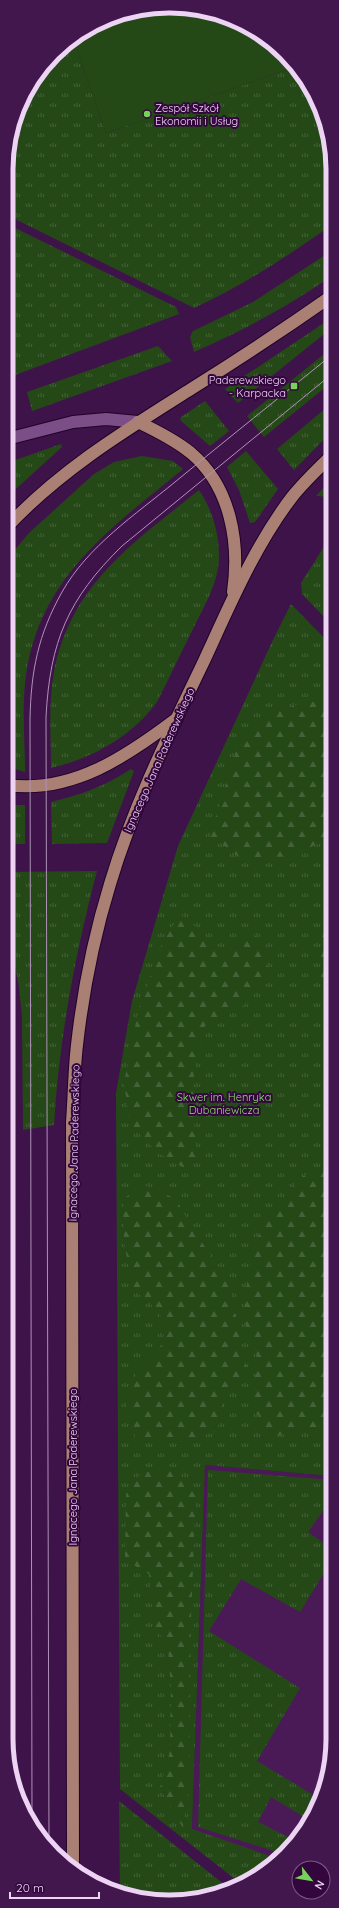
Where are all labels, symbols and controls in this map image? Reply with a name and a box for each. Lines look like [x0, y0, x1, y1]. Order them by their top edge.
place label: Zespół Szkół Ekonomii i Usług [155, 101, 238, 128]
marker: Zespół Szkół Ekonomii i Usług [142, 109, 152, 119]
place label: Paderewskiego - Karpacka [209, 373, 286, 400]
marker: Paderewskiego - Karpacka [289, 381, 299, 391]
street label: Ignacego Jana Paderewskiego [121, 685, 197, 835]
street label: Ignacego Jana Paderewskiego [66, 1064, 82, 1222]
park label: Skwer im. Henryka Dubaniewicza [177, 1090, 271, 1117]
street label: Ignacego Jana Paderewskiego [66, 1388, 80, 1546]
north arrow [291, 1860, 331, 1900]
scale bar [10, 1874, 99, 1900]
text: N [311, 1878, 328, 1892]
text: 20 m [16, 1880, 44, 1895]

